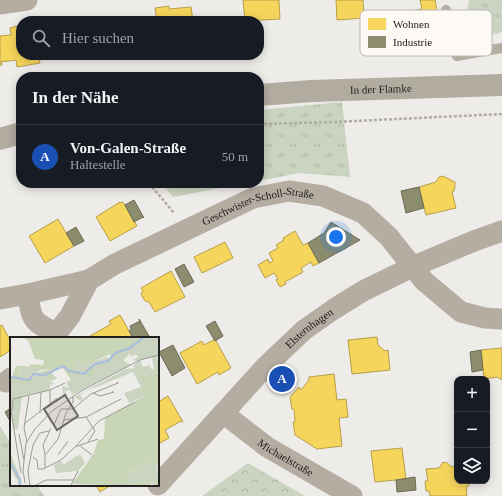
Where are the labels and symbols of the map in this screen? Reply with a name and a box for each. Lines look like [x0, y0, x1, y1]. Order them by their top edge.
legend [360, 10, 492, 56]
text: Wohnen [393, 18, 430, 30]
text: Industrie [393, 36, 432, 48]
street label: In der Flamke [350, 82, 412, 96]
street label: Geschwister-Scholl-Straße [200, 185, 315, 228]
your location [326, 227, 346, 247]
street label: Elsternhagen [283, 305, 335, 351]
inset map [10, 337, 159, 486]
pin: A [269, 364, 295, 394]
street label: Michaelstraße [256, 436, 316, 479]

